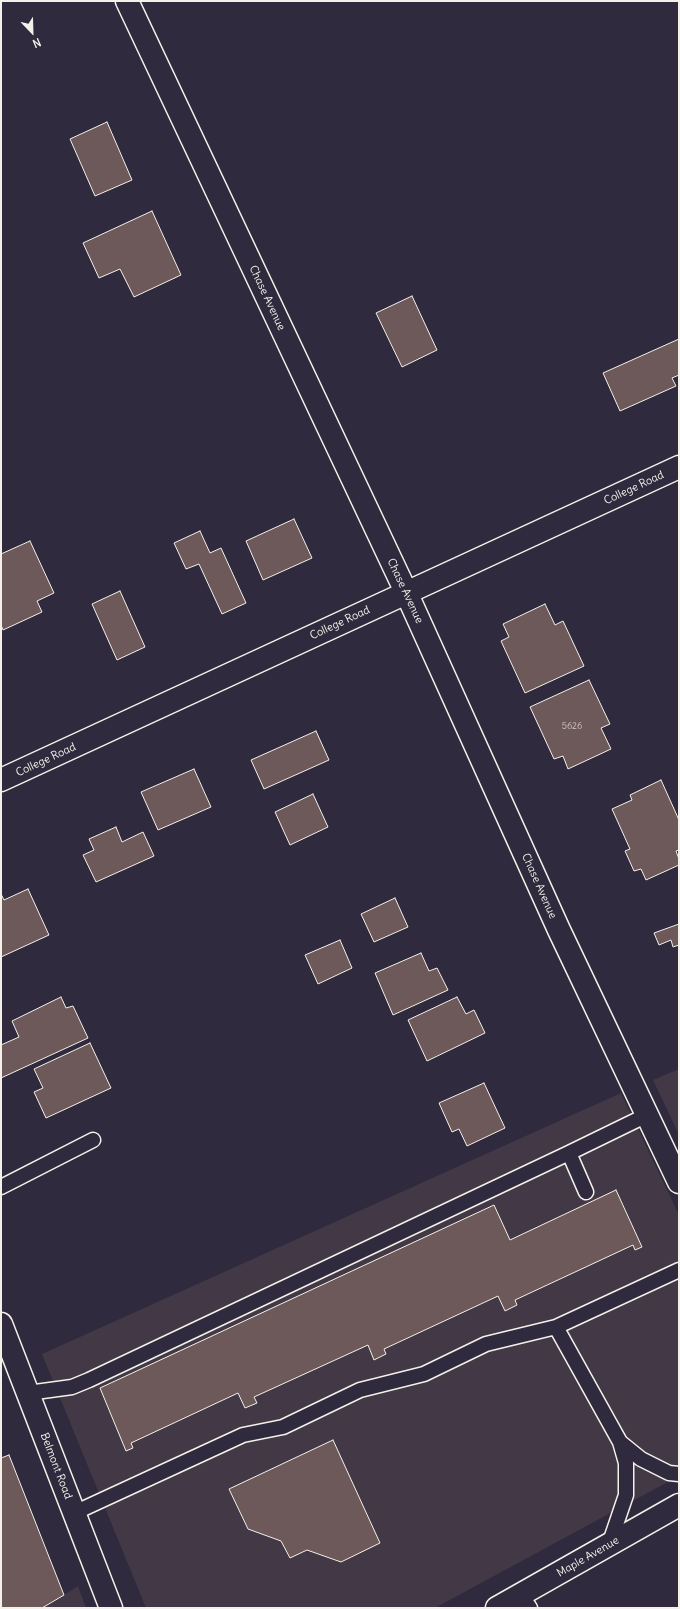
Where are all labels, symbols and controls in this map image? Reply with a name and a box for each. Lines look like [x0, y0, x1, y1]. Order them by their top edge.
north arrow [12, 12, 52, 52]
text: N [30, 35, 43, 51]
street label: Chase Avenue [246, 263, 288, 333]
street label: College Road [602, 468, 666, 508]
street label: Chase Avenue [384, 556, 426, 626]
street label: College Road [308, 603, 372, 643]
house number: 5626 [562, 721, 582, 731]
street label: College Road [14, 740, 78, 780]
street label: Chase Avenue [519, 851, 559, 921]
street label: Belmont Road [37, 1431, 75, 1501]
street label: Maple Avenue [555, 1534, 621, 1580]

